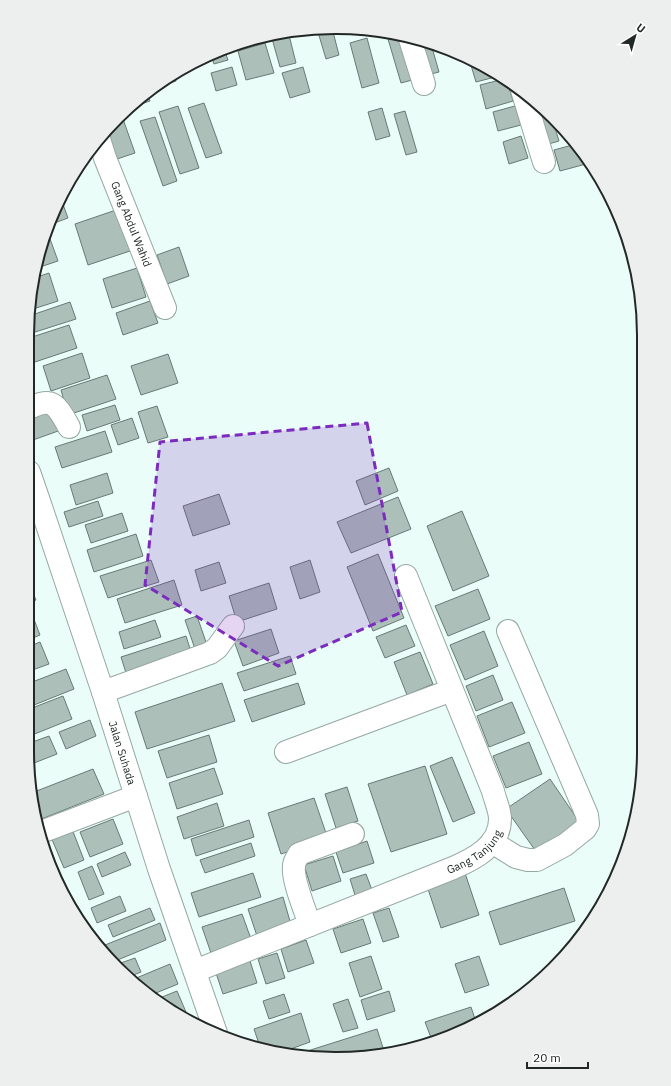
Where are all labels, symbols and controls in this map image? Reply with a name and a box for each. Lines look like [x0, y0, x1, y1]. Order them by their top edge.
north arrow [615, 16, 655, 56]
text: U [634, 20, 648, 36]
street label: Gang Abdul Wahid [108, 179, 155, 269]
street label: Jalan Suhada [106, 719, 139, 787]
street label: Gang Tanjung [445, 828, 505, 877]
scale bar [527, 1044, 588, 1070]
text: 20 m [533, 1050, 561, 1065]

